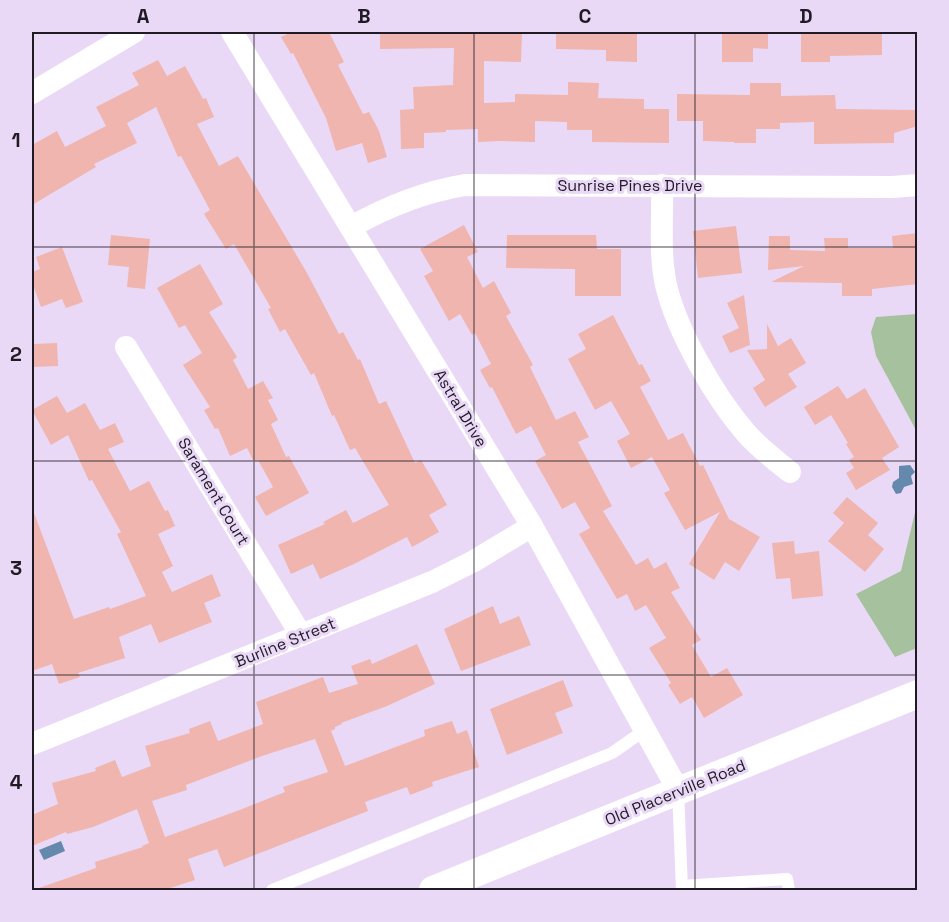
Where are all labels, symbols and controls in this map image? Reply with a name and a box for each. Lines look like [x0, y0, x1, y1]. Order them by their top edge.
text: A [137, 3, 150, 29]
text: B [357, 3, 371, 29]
text: C [579, 3, 592, 29]
text: D [799, 3, 813, 29]
text: 1 [11, 127, 21, 153]
street label: Sunrise Pines Drive [557, 175, 703, 196]
text: 2 [10, 341, 22, 367]
street label: Astral Drive [429, 366, 492, 451]
street label: Sarament Court [173, 434, 254, 549]
text: 3 [10, 555, 22, 581]
street label: Burline Street [232, 613, 339, 672]
street label: Old Placerville Road [602, 755, 749, 830]
text: 4 [10, 769, 23, 795]

